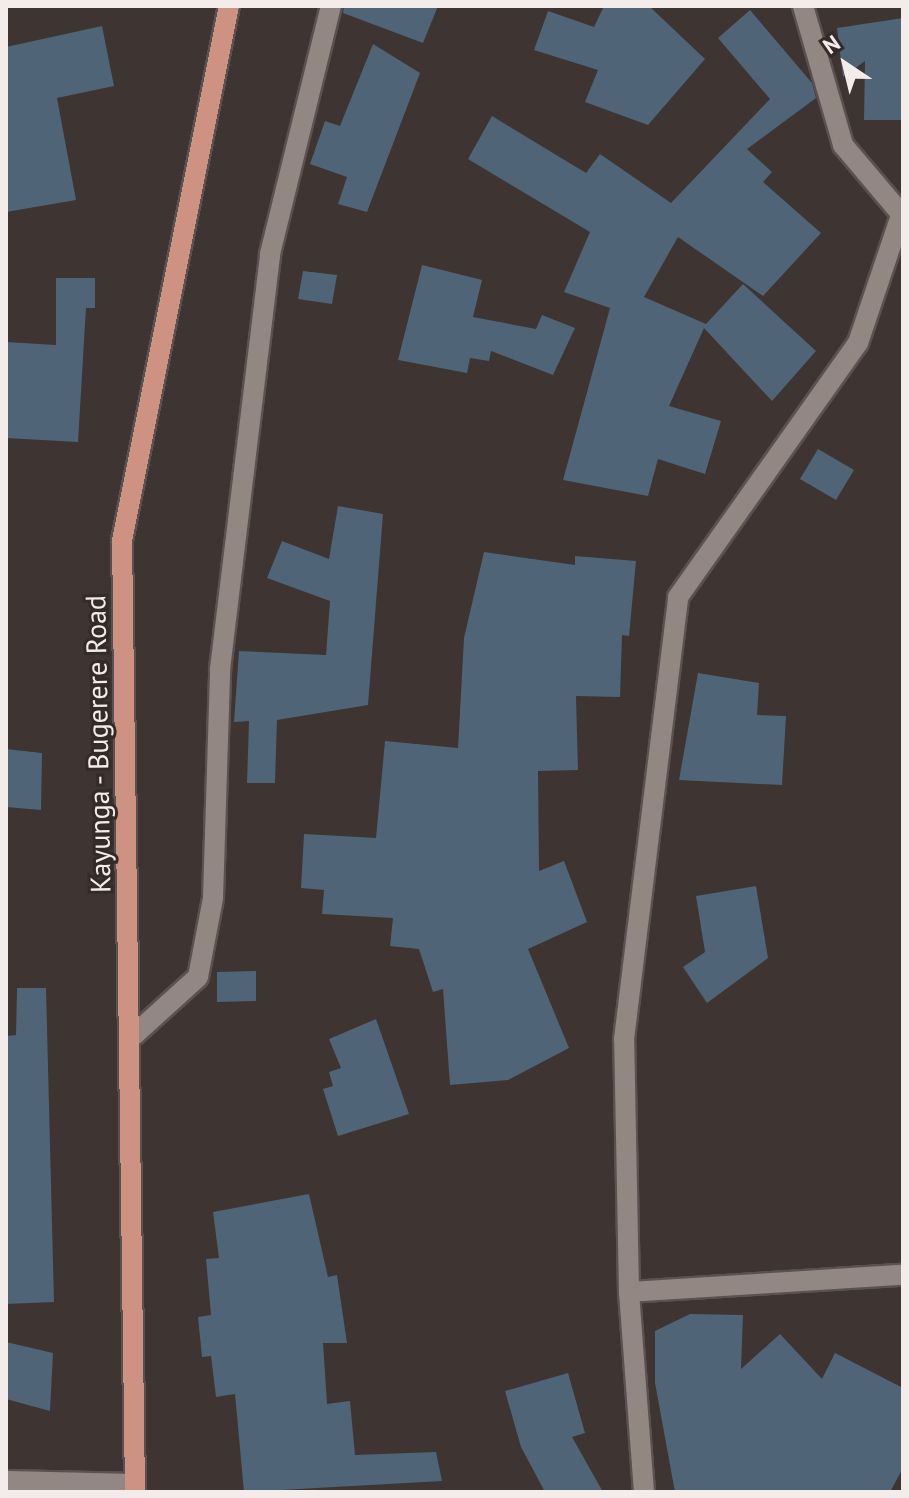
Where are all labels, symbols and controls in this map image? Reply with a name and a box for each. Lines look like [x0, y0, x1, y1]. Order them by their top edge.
north arrow [805, 24, 885, 104]
text: N [817, 29, 845, 60]
street label: Kayunga - Bugerere Road [79, 592, 117, 896]

